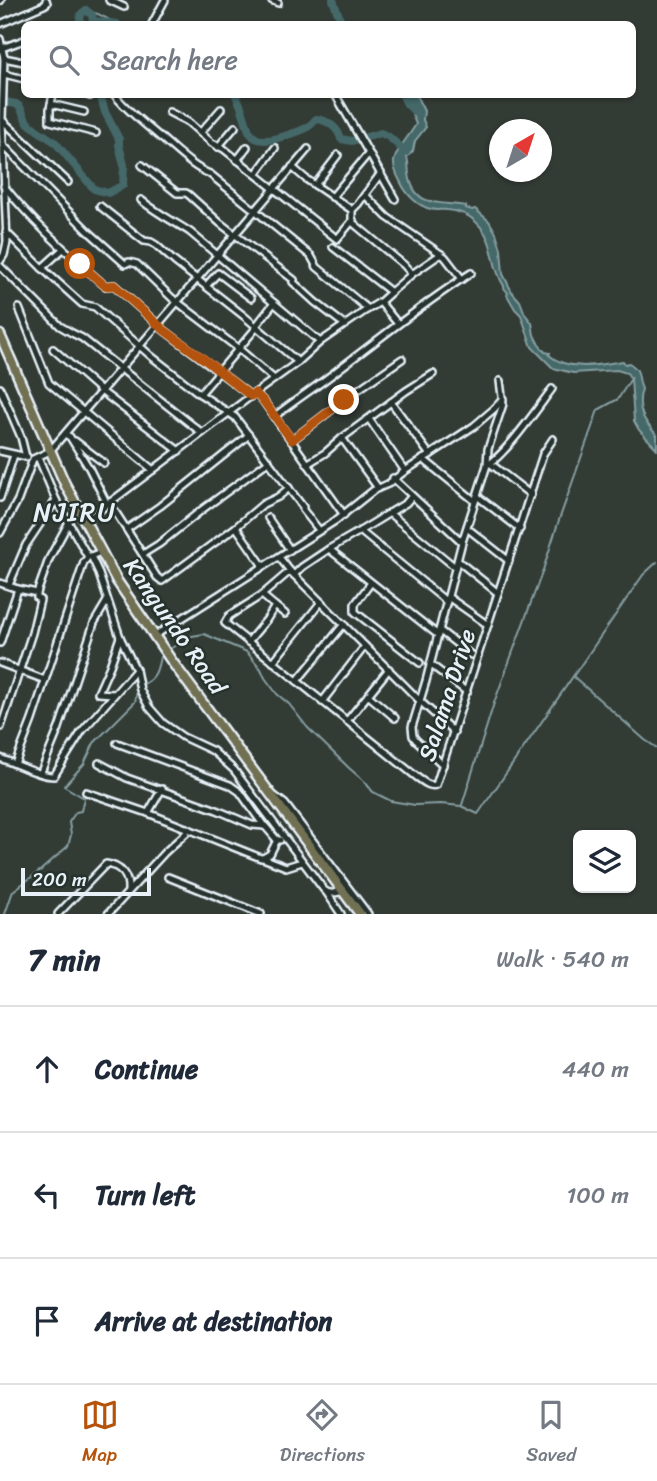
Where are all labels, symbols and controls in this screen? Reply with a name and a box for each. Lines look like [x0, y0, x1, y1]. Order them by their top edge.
search box [21, 21, 636, 98]
text: Search here [101, 37, 238, 83]
icon: search [45, 41, 83, 79]
north arrow [489, 119, 552, 182]
route start [64, 248, 95, 279]
route end [328, 384, 359, 415]
district label: NJIRU [33, 489, 117, 535]
street label: Kangundo Road [112, 548, 239, 705]
street label: Salama Drive [406, 623, 488, 767]
map controls [573, 830, 636, 893]
button: layers [573, 830, 636, 893]
text: 200 m [32, 863, 87, 896]
scale bar [21, 865, 150, 897]
text: 7 min [28, 933, 100, 987]
text: Walk · 540 m [496, 939, 629, 980]
text: Continue [95, 1046, 198, 1092]
text: 440 m [562, 1049, 629, 1090]
icon: ahead [28, 1050, 66, 1088]
text: Turn left [95, 1172, 195, 1218]
text: 100 m [566, 1175, 629, 1216]
icon: left [28, 1176, 66, 1214]
text: Arrive at destination [95, 1298, 332, 1344]
icon: arrive [28, 1302, 66, 1340]
tab: Map [81, 1396, 119, 1471]
tab: Directions [280, 1396, 365, 1471]
tab: Saved [526, 1396, 576, 1471]

